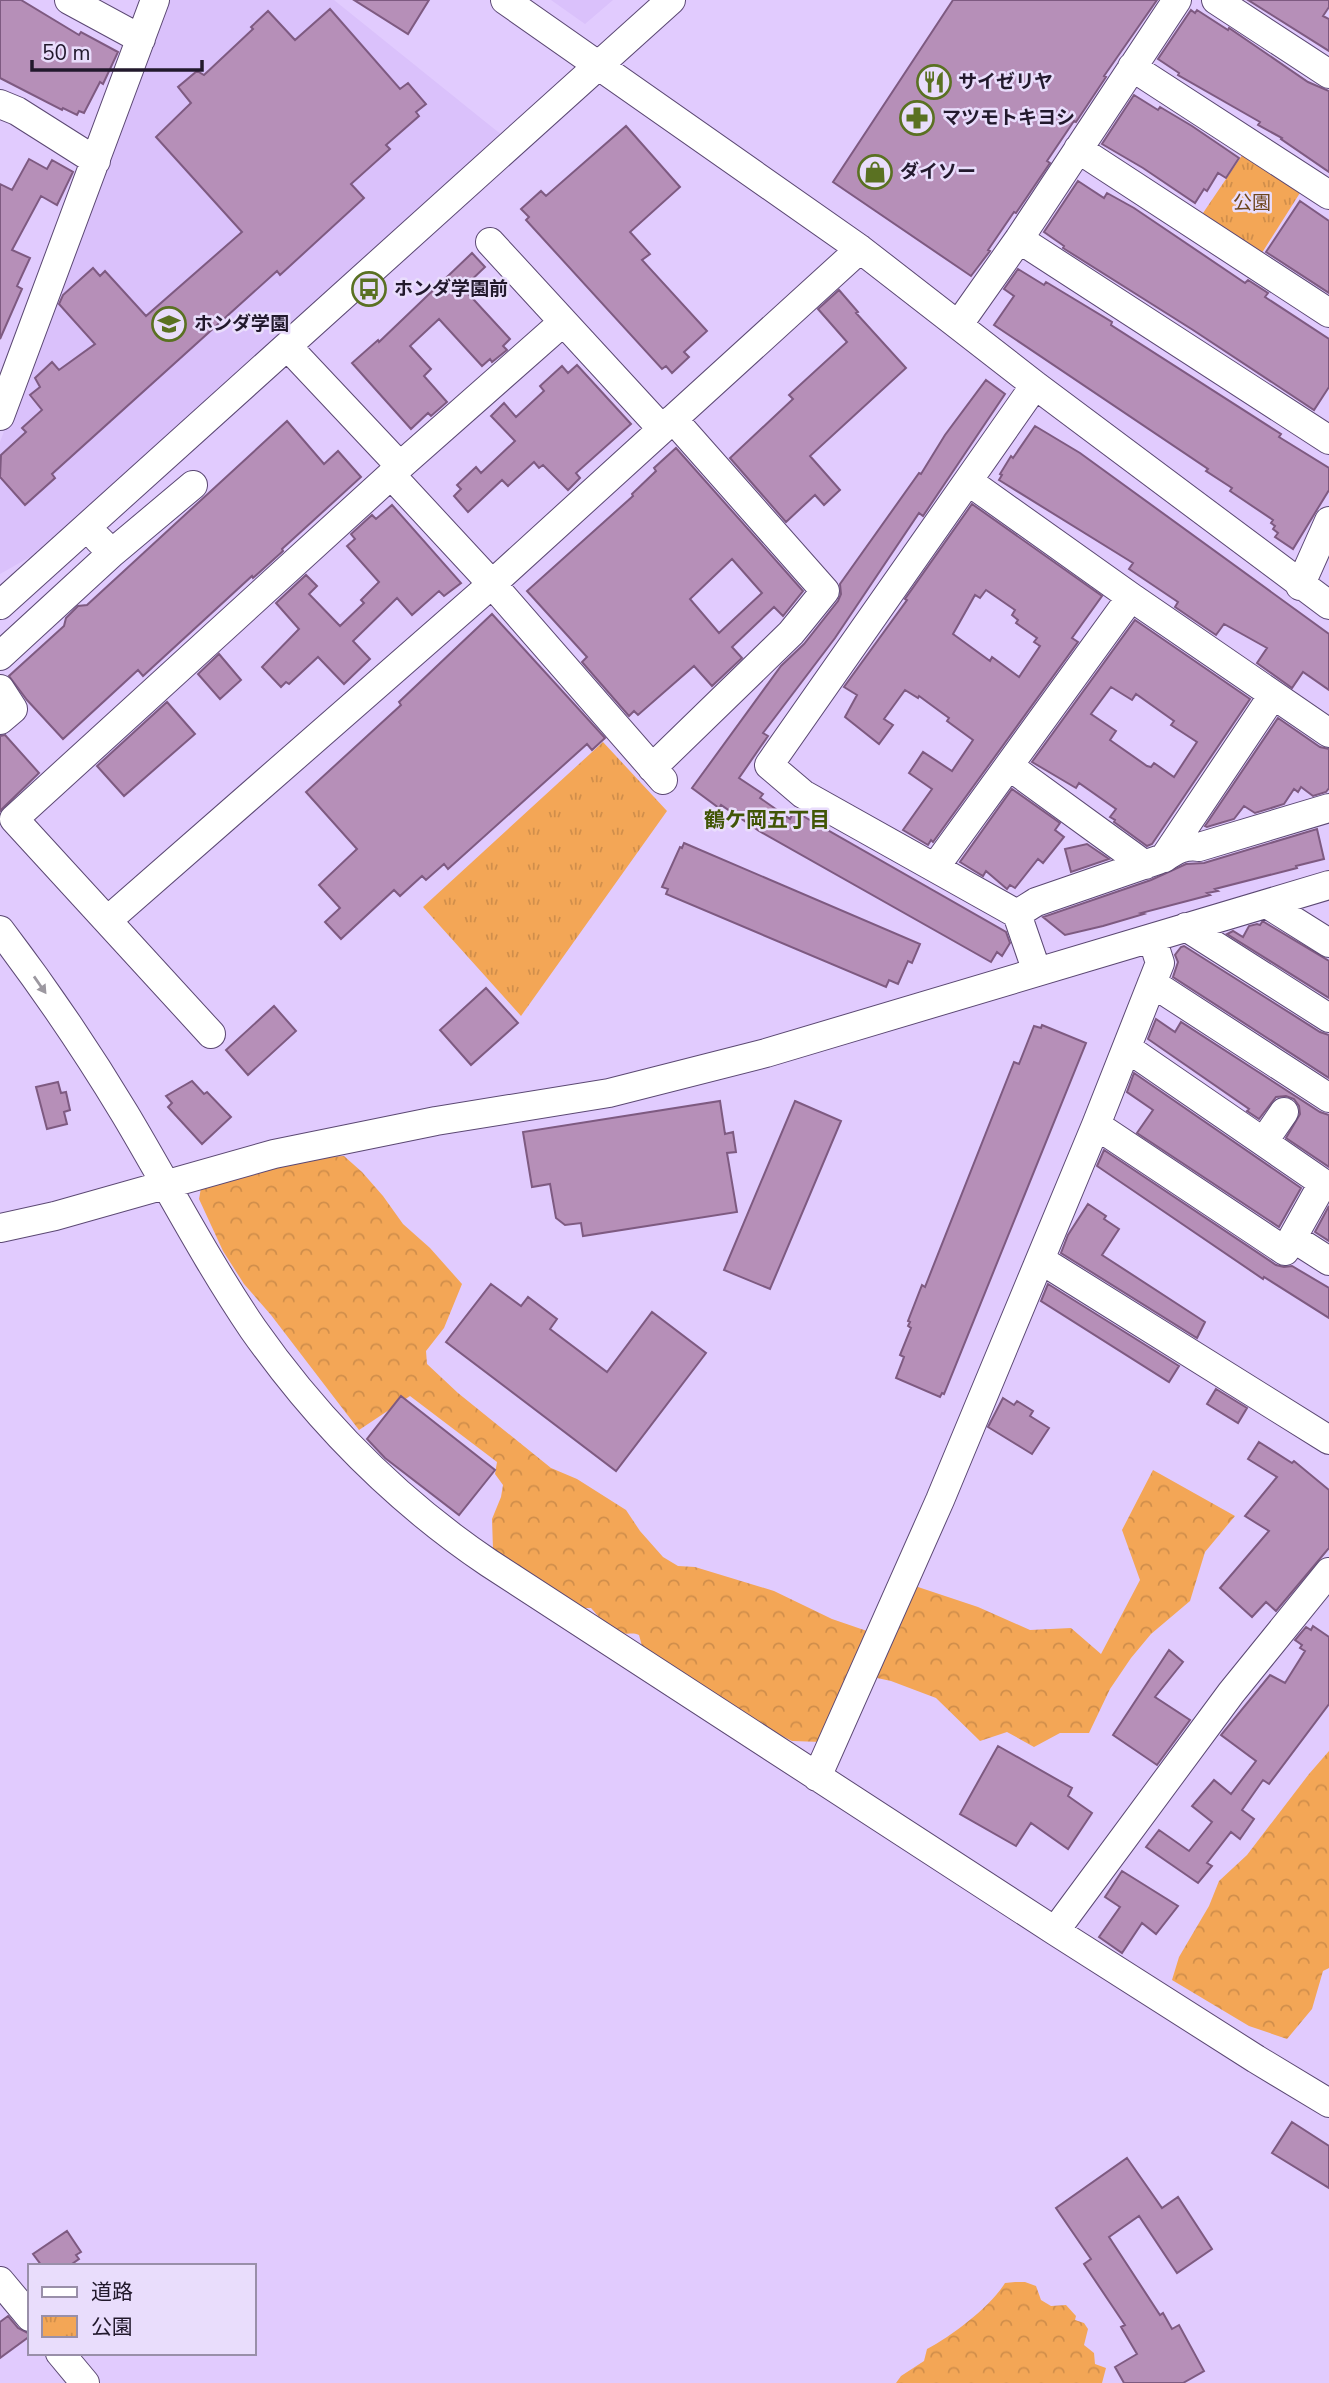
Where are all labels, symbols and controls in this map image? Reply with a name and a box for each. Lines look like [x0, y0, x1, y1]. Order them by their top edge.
scale bar [32, 28, 201, 72]
text: 50 m [42, 39, 91, 67]
restaurant icon: サイゼリヤ [915, 63, 953, 101]
place label: サイゼリヤ [958, 69, 1053, 95]
pharmacy icon: マツモトキヨシ [898, 99, 936, 137]
place label: マツモトキヨシ [942, 105, 1075, 131]
shop icon: ダイソー [856, 153, 894, 191]
place label: ダイソー [900, 159, 976, 185]
park label: 公園 [1233, 190, 1271, 216]
bus stop icon: ホンダ学園前 [350, 270, 388, 308]
place label: ホンダ学園前 [394, 276, 508, 302]
school or university icon: ホンダ学園 [150, 305, 188, 343]
place label: ホンダ学園 [194, 311, 289, 337]
district label: 鶴ケ岡五丁目 [704, 806, 830, 834]
one-way arrow [33, 976, 47, 994]
legend [28, 2264, 256, 2355]
text: 道路 [91, 2278, 133, 2306]
text: 公園 [91, 2313, 133, 2341]

